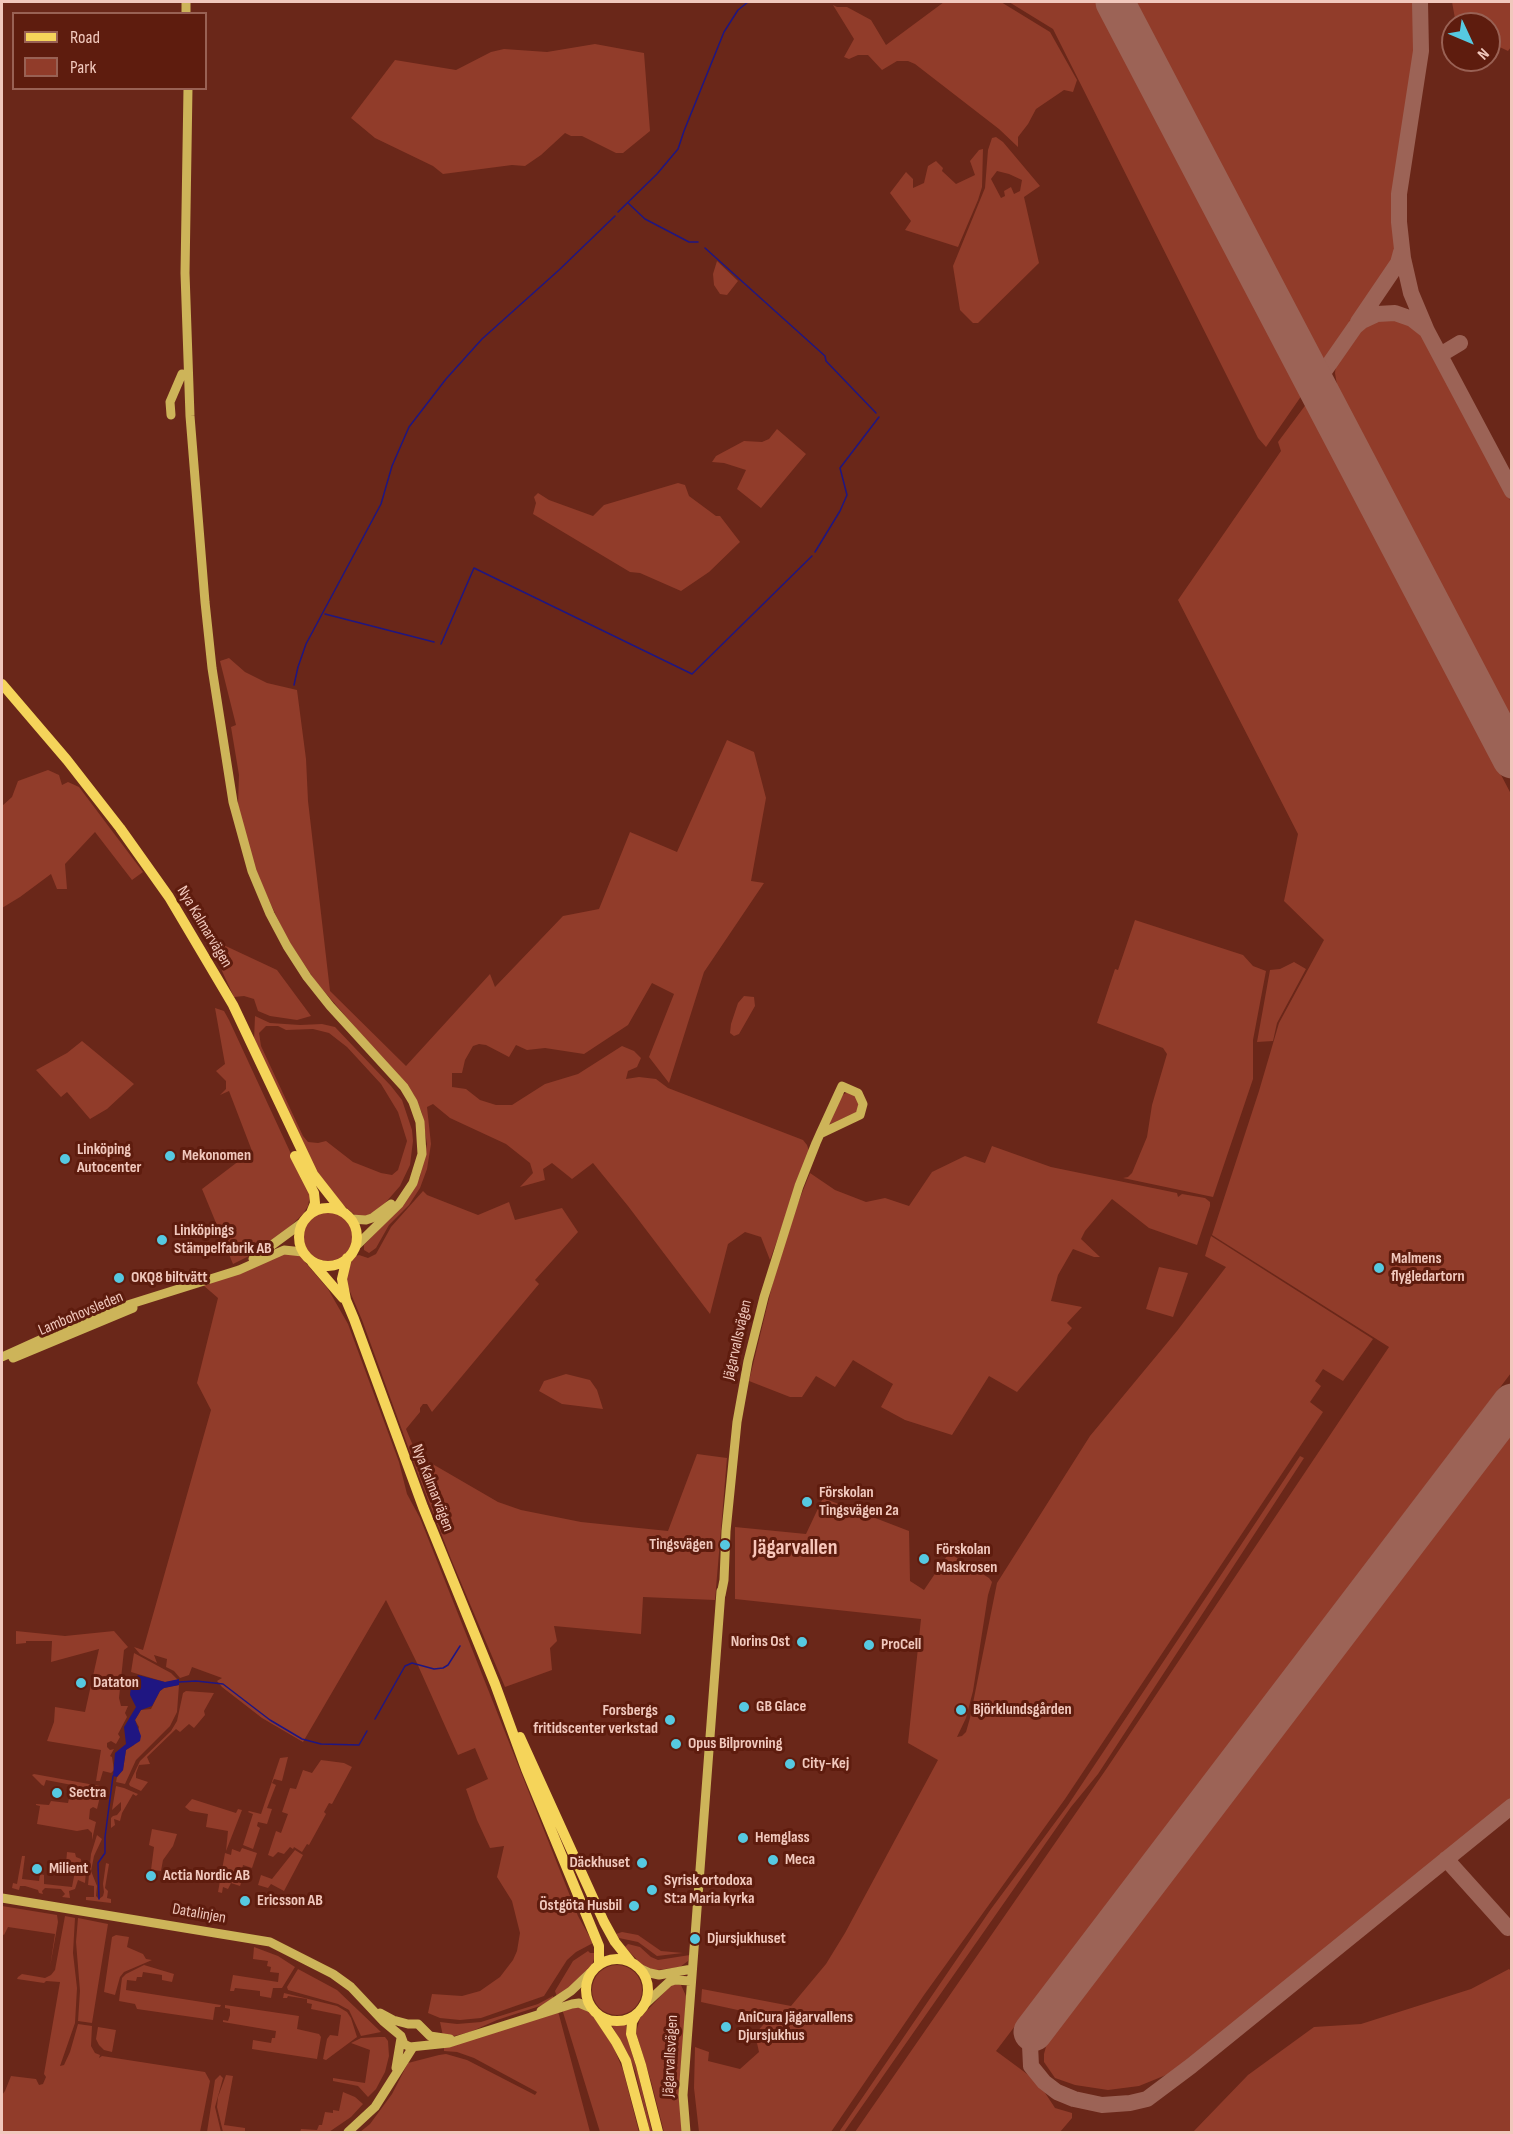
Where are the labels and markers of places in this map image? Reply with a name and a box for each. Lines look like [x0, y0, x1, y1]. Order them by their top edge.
place label: Linköping Autocenter [77, 1140, 141, 1178]
place label: Mekonomen [182, 1146, 251, 1166]
marker: Mekonomen [163, 1149, 177, 1163]
marker: Linköping Autocenter [58, 1152, 72, 1166]
place label: Linköpings Stämpelfabrik AB [174, 1221, 272, 1259]
marker: Linköpings Stämpelfabrik AB [155, 1233, 169, 1247]
place label: Malmens flygledartorn [1391, 1249, 1465, 1287]
marker: Malmens flygledartorn [1372, 1261, 1386, 1275]
place label: OKQ8 biltvätt [131, 1268, 208, 1288]
marker: OKQ8 biltvätt [112, 1271, 126, 1285]
place label: Förskolan Tingsvägen 2a [819, 1483, 899, 1521]
marker: Förskolan Tingsvägen 2a [800, 1495, 814, 1509]
place label: Tingsvägen [649, 1535, 713, 1555]
marker: Tingsvägen [718, 1538, 732, 1552]
place label: Förskolan Maskrosen [936, 1540, 997, 1578]
marker: Förskolan Maskrosen [917, 1552, 931, 1566]
place label: Norins Ost [731, 1632, 790, 1652]
marker: Norins Ost [795, 1635, 809, 1649]
place label: ProCell [881, 1635, 921, 1655]
marker: ProCell [862, 1638, 876, 1652]
place label: Dataton [93, 1673, 139, 1693]
marker: Dataton [74, 1676, 88, 1690]
place label: GB Glace [756, 1697, 806, 1717]
marker: GB Glace [737, 1700, 751, 1714]
place label: Björklundsgården [973, 1700, 1072, 1720]
place label: Forsbergs fritidscenter verkstad [533, 1701, 658, 1739]
marker: Björklundsgården [954, 1703, 968, 1717]
marker: Forsbergs fritidscenter verkstad [663, 1713, 677, 1727]
place label: Opus Bilprovning [688, 1734, 782, 1754]
marker: Opus Bilprovning [669, 1737, 683, 1751]
place label: City-Kej [802, 1754, 849, 1774]
marker: City-Kej [783, 1757, 797, 1771]
place label: Sectra [69, 1783, 106, 1803]
marker: Sectra [50, 1786, 64, 1800]
place label: Hemglass [755, 1828, 810, 1848]
marker: Hemglass [736, 1831, 750, 1845]
place label: Meca [785, 1850, 815, 1870]
place label: Däckhuset [569, 1853, 630, 1873]
marker: Meca [766, 1853, 780, 1867]
marker: Däckhuset [635, 1856, 649, 1870]
place label: Milient [49, 1859, 88, 1879]
marker: Milient [30, 1862, 44, 1876]
place label: Actia Nordic AB [163, 1866, 250, 1886]
marker: Actia Nordic AB [144, 1869, 158, 1883]
place label: Syrisk ortodoxa St:a Maria kyrka [664, 1871, 755, 1909]
marker: Syrisk ortodoxa St:a Maria kyrka [645, 1883, 659, 1897]
place label: Ericsson AB [257, 1891, 323, 1911]
marker: Ericsson AB [238, 1894, 252, 1908]
place label: Östgöta Husbil [539, 1896, 622, 1916]
marker: Östgöta Husbil [627, 1899, 641, 1913]
place label: Djursjukhuset [707, 1929, 786, 1949]
marker: Djursjukhuset [688, 1932, 702, 1946]
place label: AniCura Jägarvallens Djursjukhus [738, 2008, 853, 2046]
marker: AniCura Jägarvallens Djursjukhus [719, 2020, 733, 2034]

